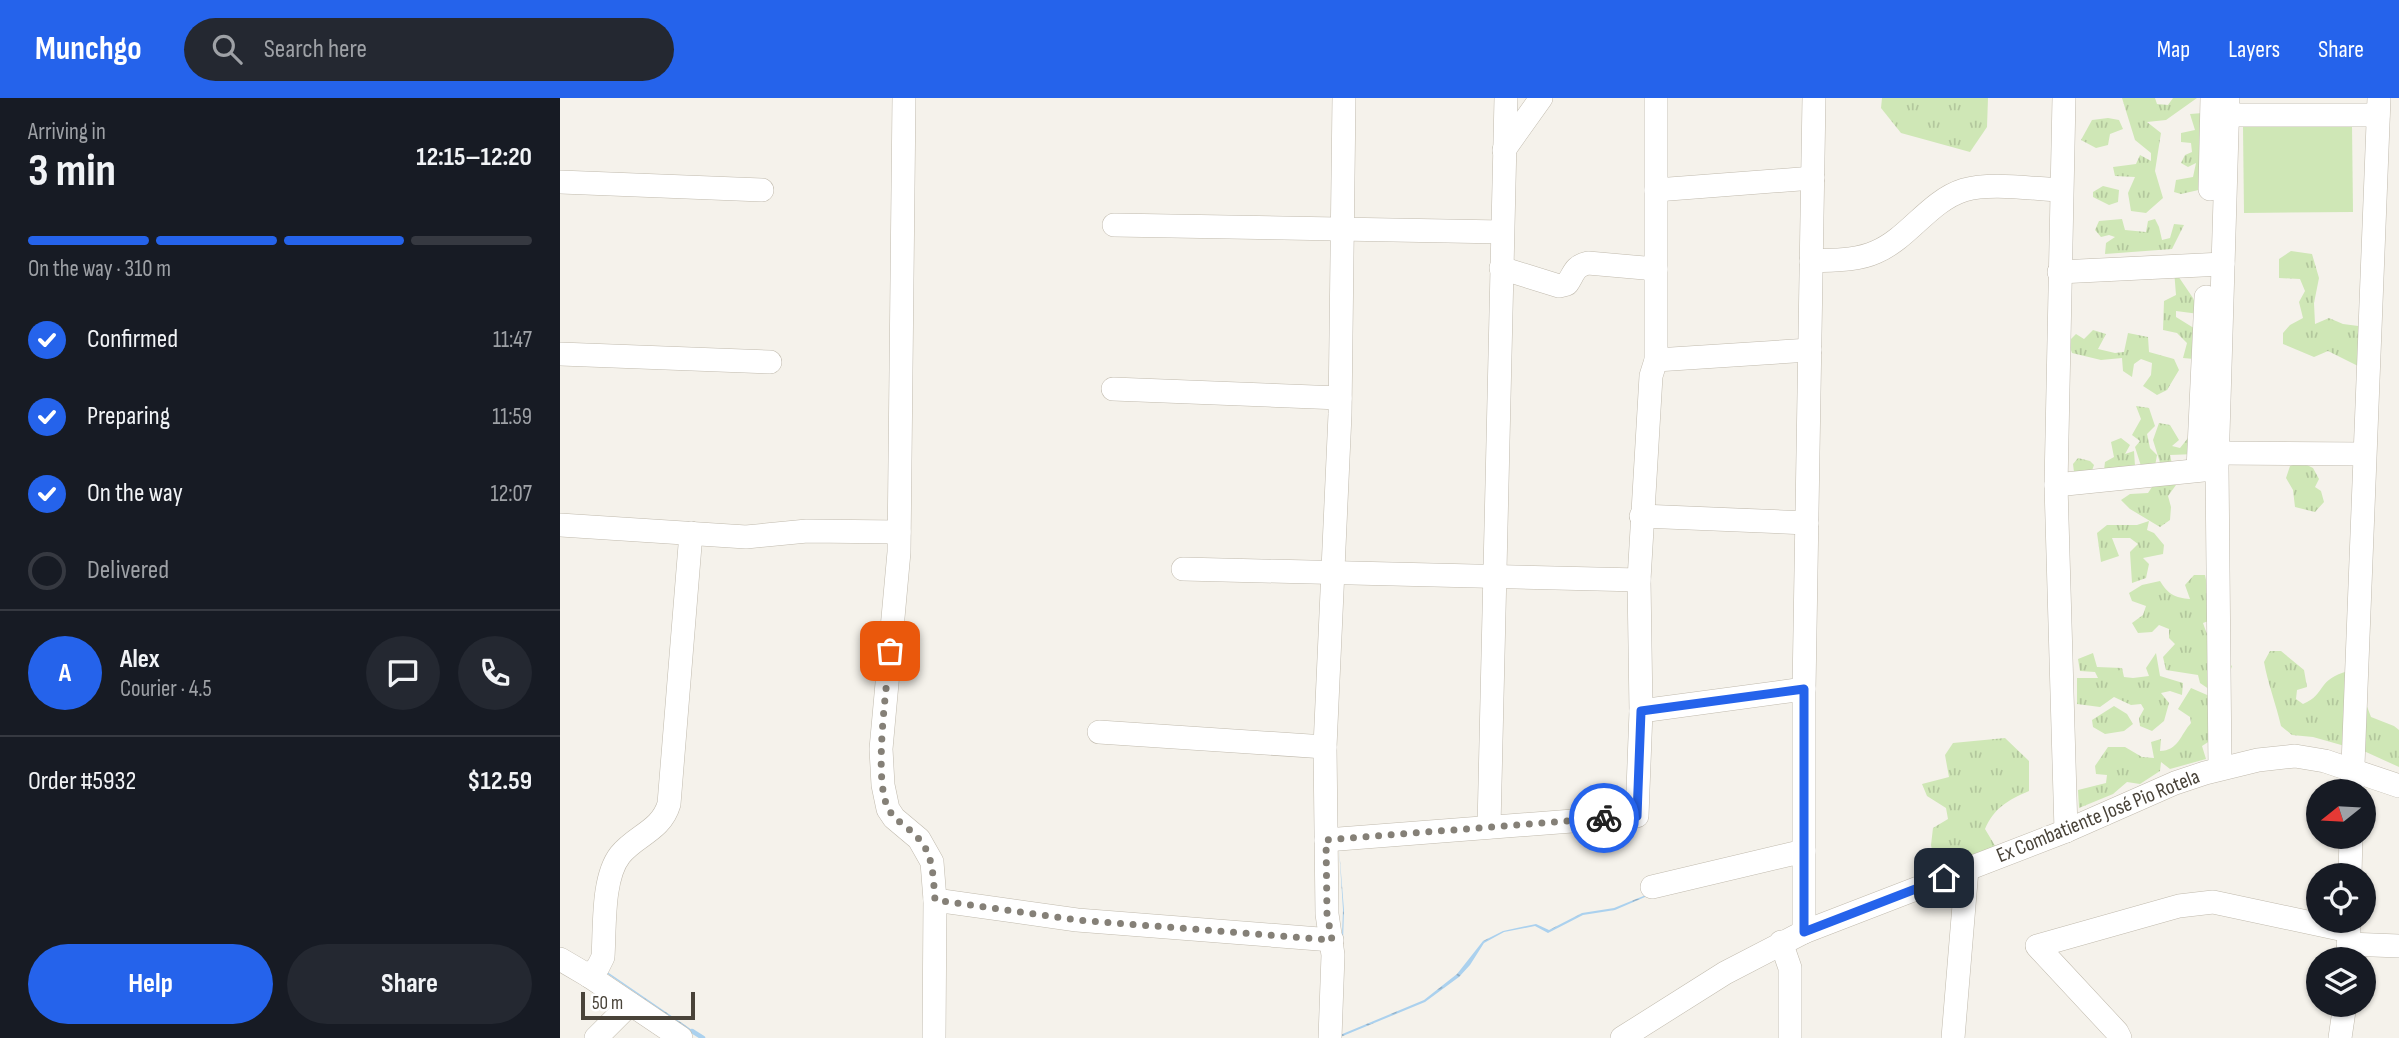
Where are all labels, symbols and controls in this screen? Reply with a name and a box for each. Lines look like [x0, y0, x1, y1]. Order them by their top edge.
search box [184, 18, 674, 81]
text: Munchgo [35, 29, 142, 69]
icon: search [208, 30, 246, 68]
text: Search here [264, 34, 367, 65]
text: Map [2157, 35, 2190, 64]
text: Layers [2228, 35, 2280, 64]
text: Share [2318, 35, 2364, 64]
text: Arriving in [28, 118, 106, 146]
text: 12:15–12:20 [416, 142, 532, 173]
text: 3 min [28, 144, 116, 199]
text: On the way · 310 m [28, 255, 171, 283]
icon: check [28, 321, 66, 359]
text: Confirmed [87, 324, 178, 355]
text: 11:47 [493, 326, 532, 354]
icon: check [28, 398, 66, 436]
text: Preparing [87, 401, 170, 432]
text: 11:59 [492, 403, 532, 431]
icon: check [28, 475, 66, 513]
text: On the way [87, 478, 183, 509]
text: 12:07 [490, 480, 532, 508]
text: Delivered [87, 555, 169, 586]
pin [860, 621, 920, 681]
icon: bag [871, 632, 909, 670]
button: chat [366, 636, 440, 710]
button: phone [458, 636, 532, 710]
text: Alex [120, 644, 160, 675]
text: A [59, 658, 71, 689]
text: Courier · 4.5 [120, 675, 212, 703]
street label: Ex Combatiente José Pio Rotela [1993, 764, 2203, 868]
text: Order #5932 [28, 766, 136, 797]
text: $12.59 [467, 766, 532, 797]
north arrow [2306, 779, 2376, 849]
map controls [2306, 779, 2376, 1017]
courier [1569, 783, 1639, 853]
icon: bike [1585, 799, 1623, 837]
pin [1914, 848, 1974, 908]
icon: home [1925, 859, 1963, 897]
button: locate [2306, 863, 2376, 933]
button: Help [28, 944, 273, 1024]
button: Share [287, 944, 532, 1024]
button: layers [2306, 947, 2376, 1017]
scale bar [581, 989, 695, 1021]
text: 50 m [592, 992, 623, 1015]

